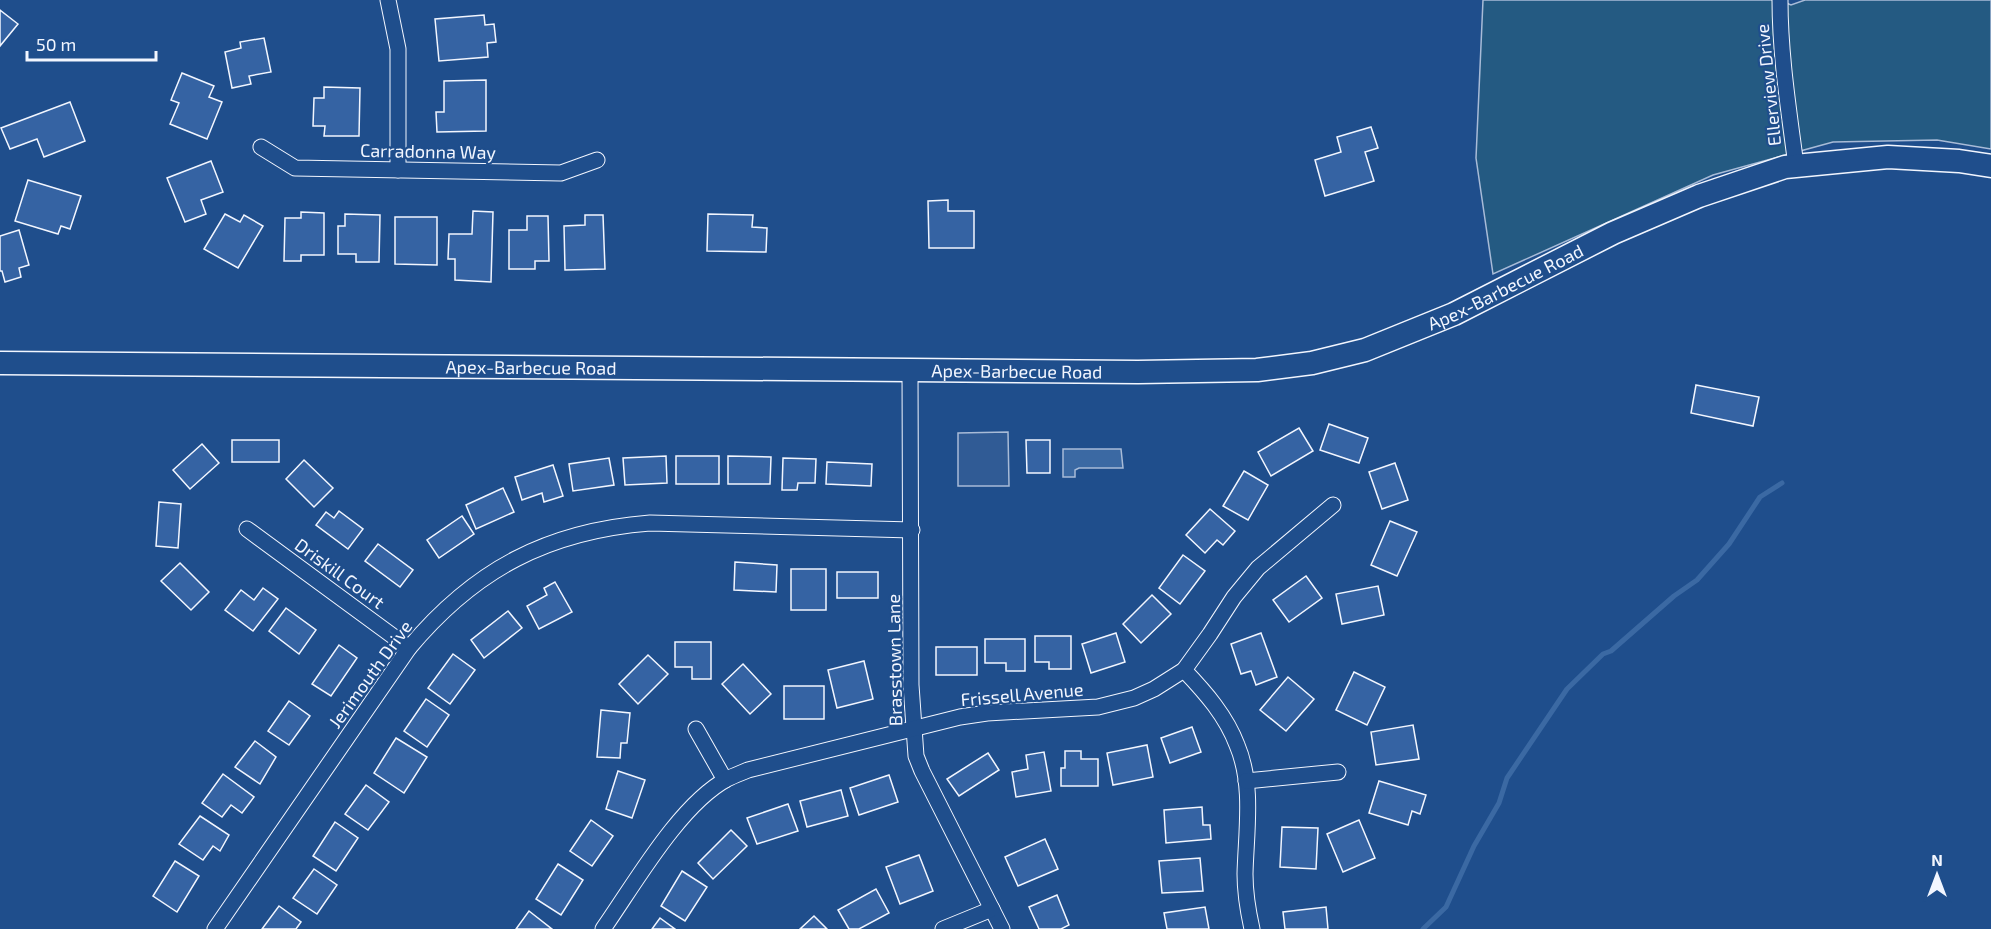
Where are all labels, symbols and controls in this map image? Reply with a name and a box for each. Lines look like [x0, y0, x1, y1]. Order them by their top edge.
street label: Ellerview Drive [1751, 23, 1785, 147]
scale bar [27, 24, 156, 62]
text: 50 m [36, 33, 76, 55]
street label: Carradonna Way [360, 139, 497, 163]
street label: Apex-Barbecue Road [1424, 239, 1587, 335]
street label: Apex-Barbecue Road [445, 355, 617, 379]
street label: Apex-Barbecue Road [931, 359, 1103, 383]
street label: Driskill Court [291, 533, 389, 613]
street label: Brasstown Lane [882, 594, 906, 726]
street label: Jerimouth Drive [324, 616, 416, 732]
street label: Frissell Avenue [960, 678, 1084, 710]
north arrow [1907, 845, 1967, 905]
text: N [1931, 850, 1943, 869]

